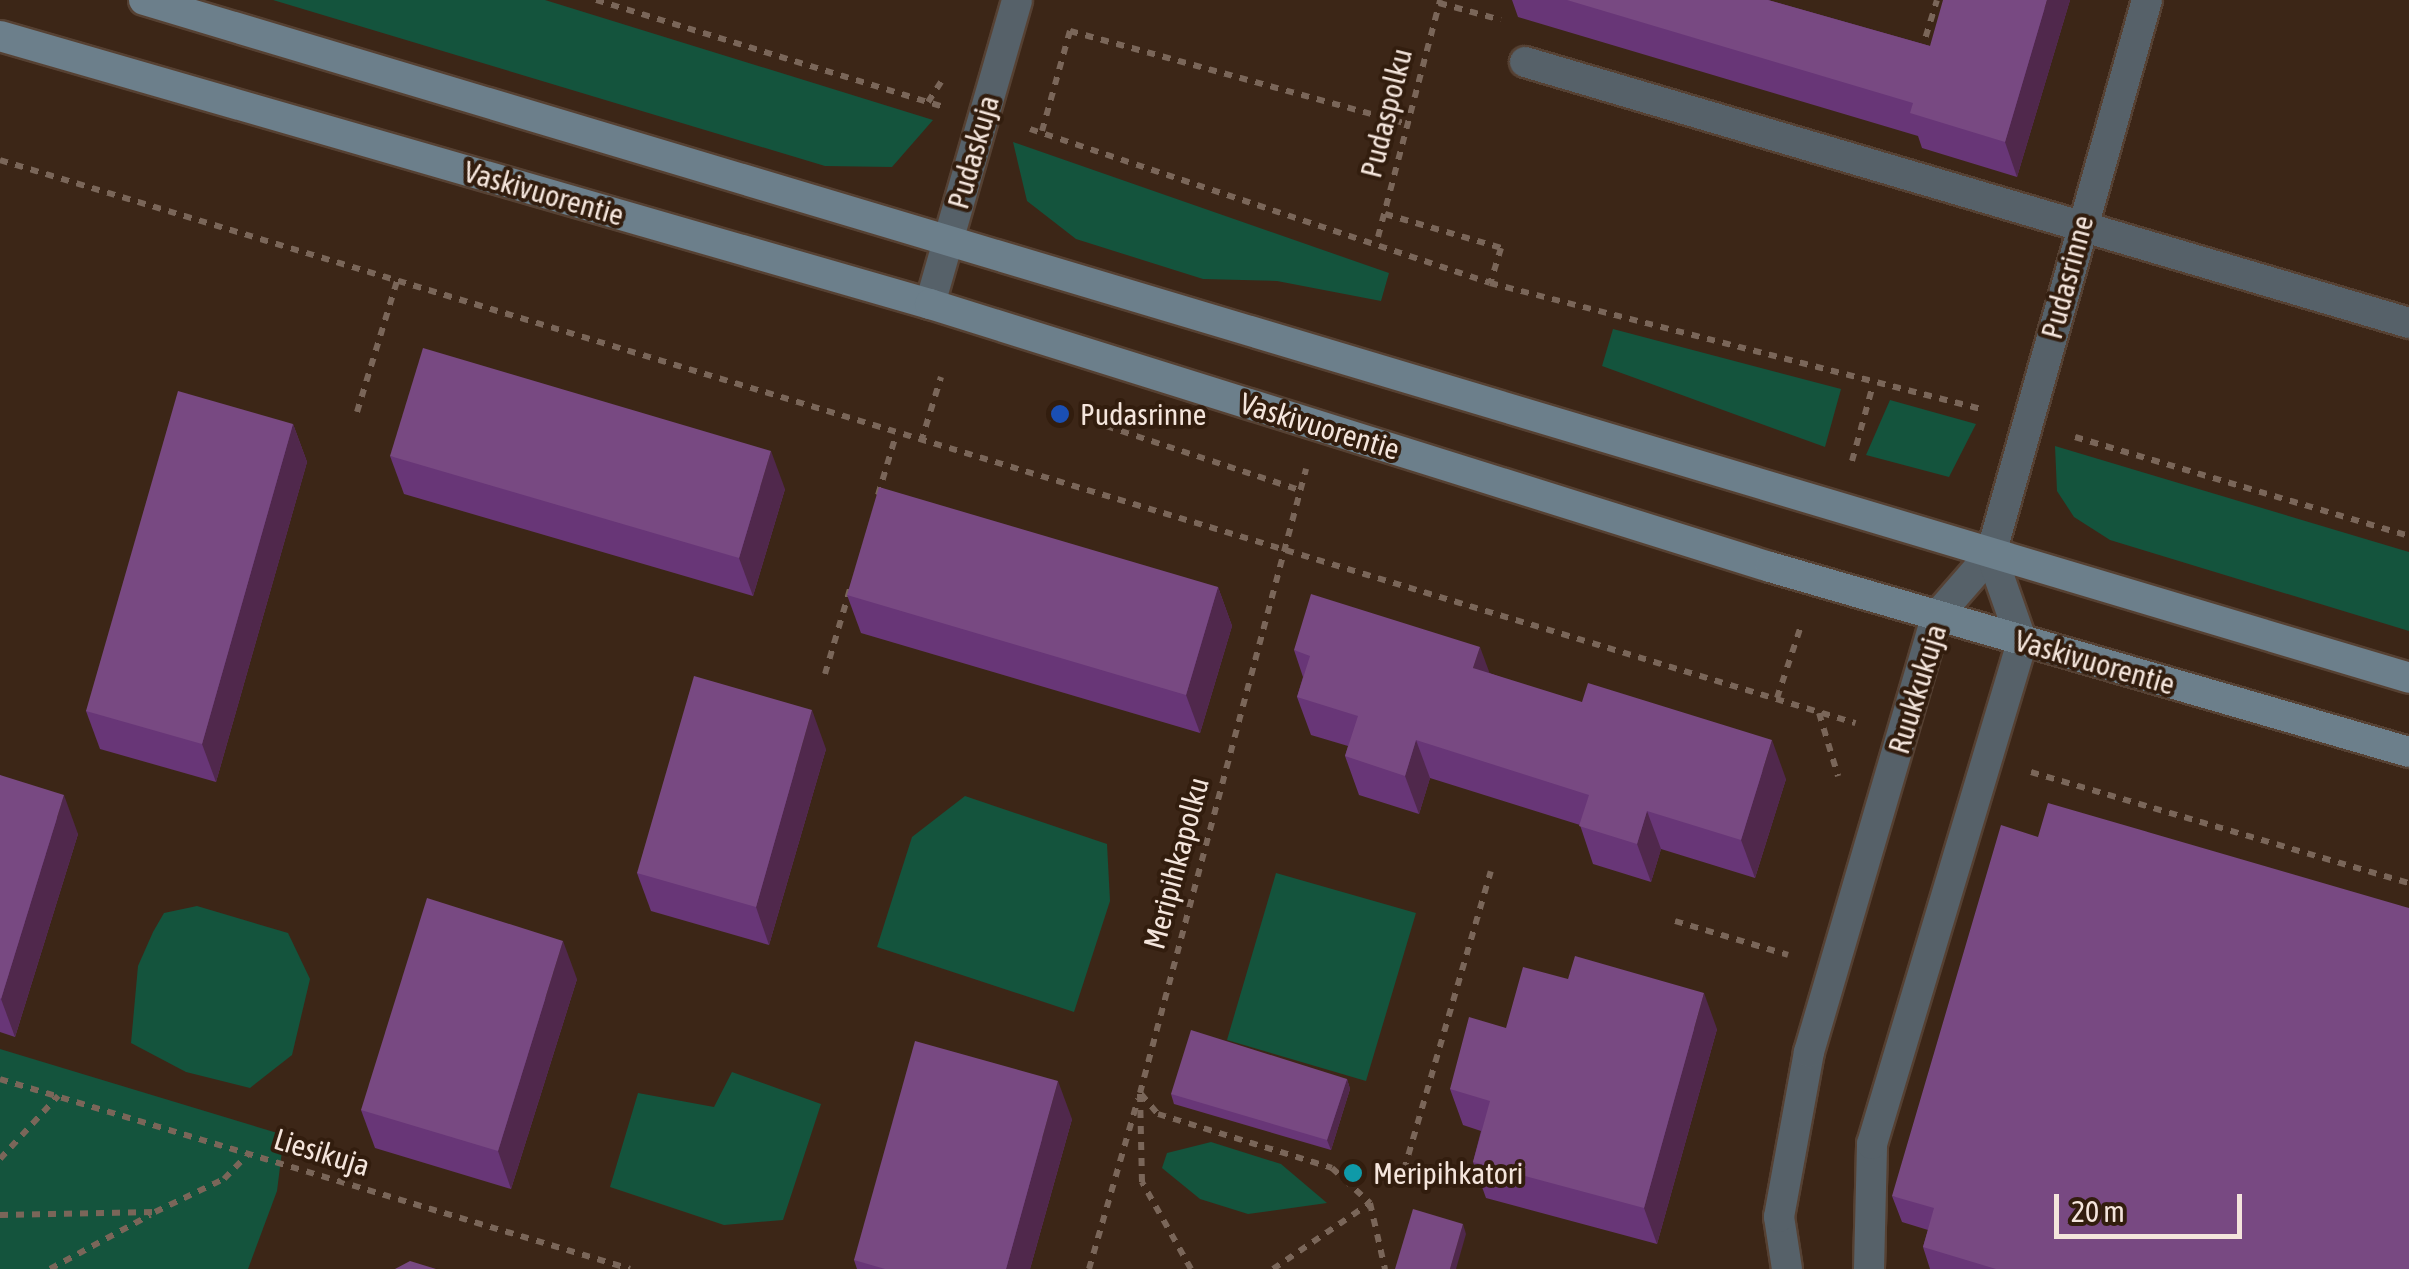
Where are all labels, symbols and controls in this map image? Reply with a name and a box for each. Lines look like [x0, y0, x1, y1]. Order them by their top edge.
street label: Pudaspolku [1353, 45, 1419, 181]
street label: Pudaskuja [940, 91, 1006, 213]
street label: Vaskivuorentie [460, 153, 628, 233]
street label: Pudasrinne [2033, 211, 2101, 343]
street label: Vaskivuorentie [1236, 385, 1404, 467]
place label: Pudasrinne [1080, 396, 1206, 432]
marker: Pudasrinne [1049, 403, 1071, 425]
street label: Ruukkukuja [1880, 620, 1954, 758]
street label: Vaskivuorentie [2011, 622, 2179, 702]
street label: Meripihkapolku [1136, 773, 1216, 953]
street label: Liesikuja [270, 1120, 374, 1184]
place label: Meripihkatori [1373, 1155, 1523, 1191]
marker: Meripihkatori [1342, 1162, 1364, 1184]
scale bar [2059, 1174, 2246, 1236]
text: 20 m [2071, 1194, 2125, 1228]

